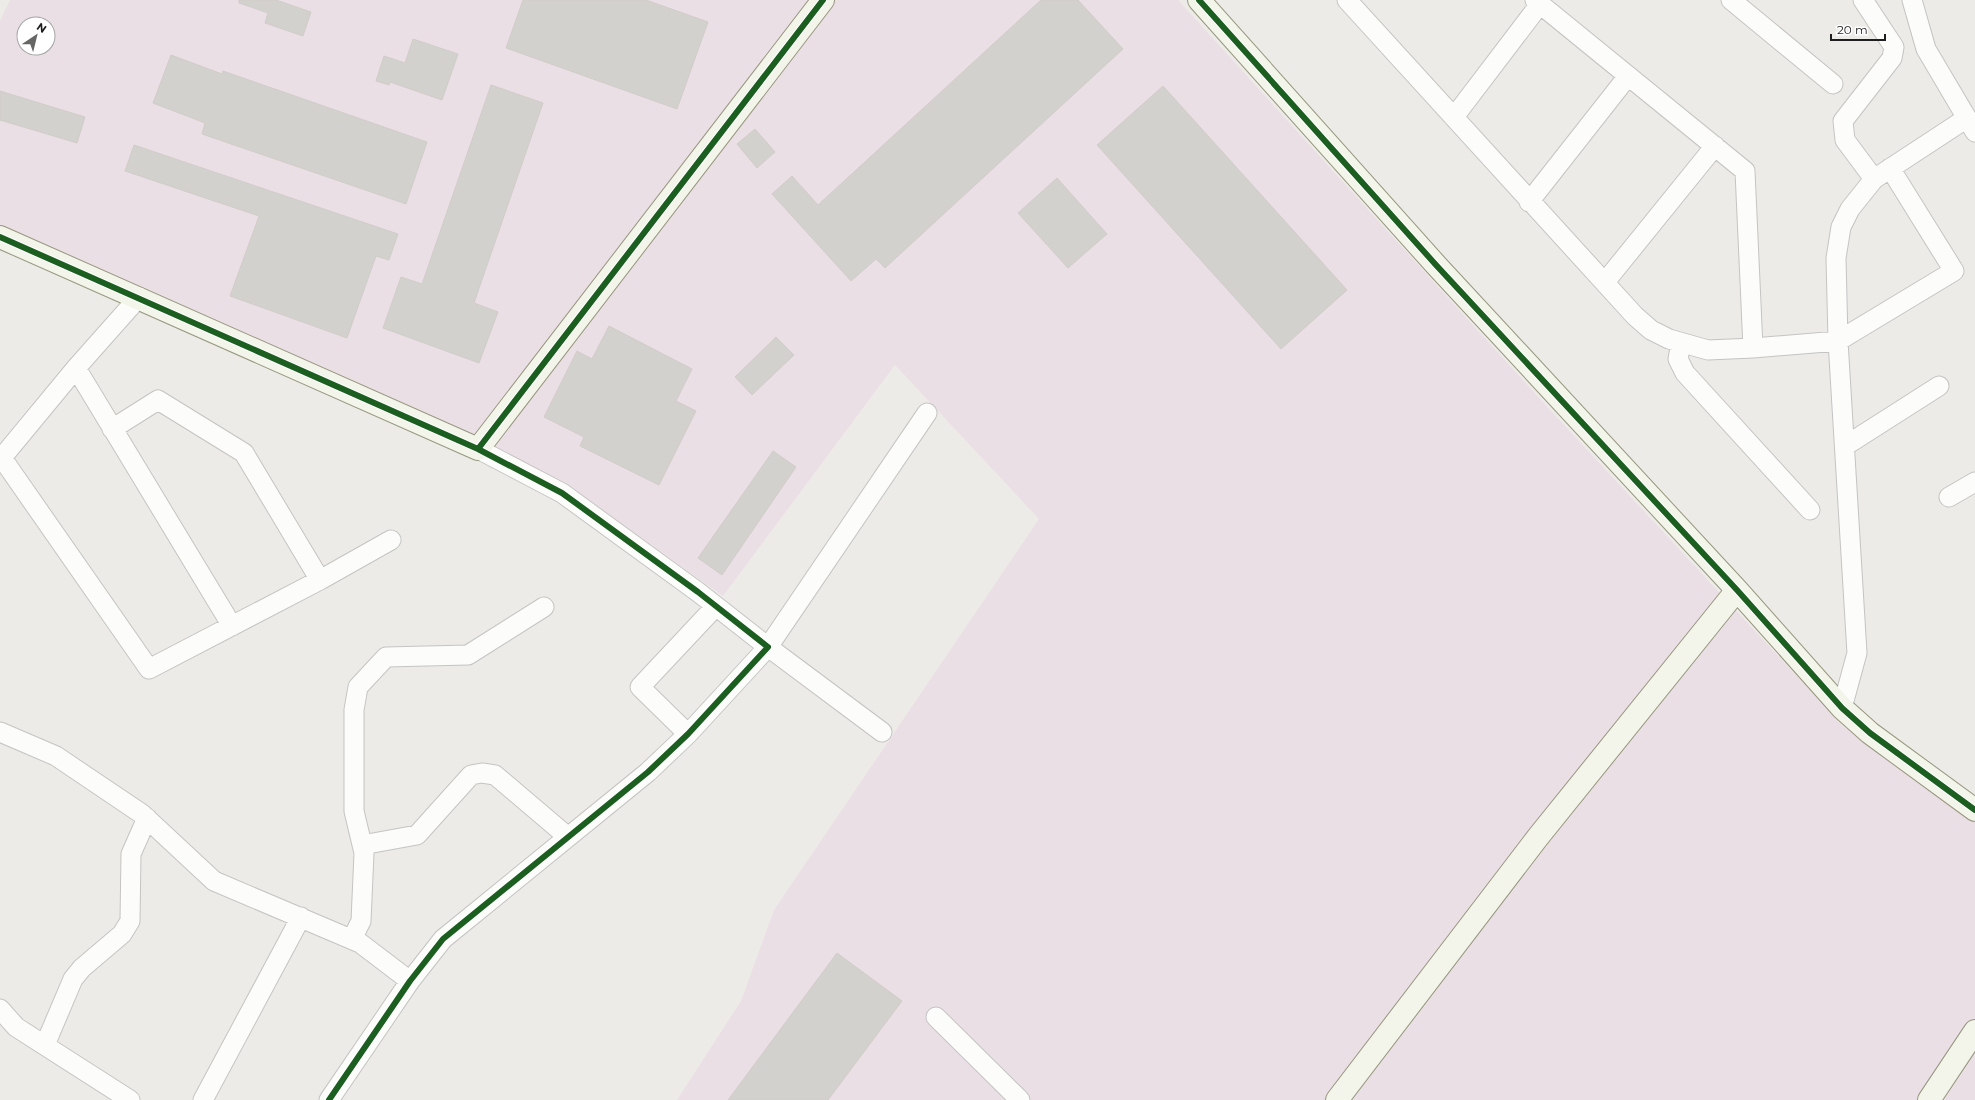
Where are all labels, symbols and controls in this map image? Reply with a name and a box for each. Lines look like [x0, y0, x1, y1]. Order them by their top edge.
north arrow [16, 16, 56, 56]
scale bar [1831, 16, 1885, 42]
text: N [34, 20, 49, 36]
text: 20 m [1837, 22, 1868, 37]

